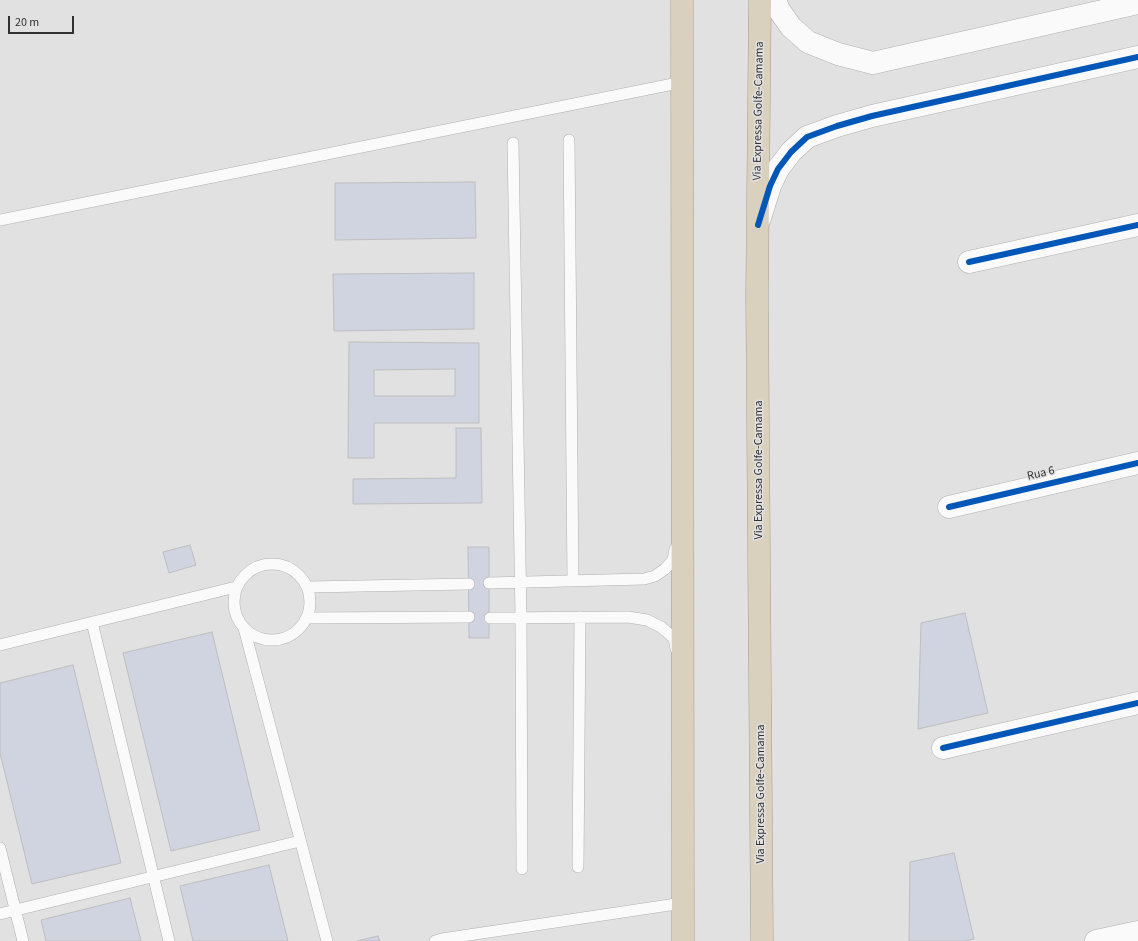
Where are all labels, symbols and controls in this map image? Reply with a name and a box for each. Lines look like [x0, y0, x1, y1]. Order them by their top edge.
scale bar [10, 8, 76, 34]
text: 20 m [15, 14, 39, 31]
street label: Via Expressa Golfe-Camama [751, 41, 767, 181]
street label: Via Expressa Golfe-Camama [752, 400, 766, 540]
street label: Rua 6 [1026, 464, 1056, 484]
street label: Via Expressa Golfe-Camama [754, 724, 768, 864]

